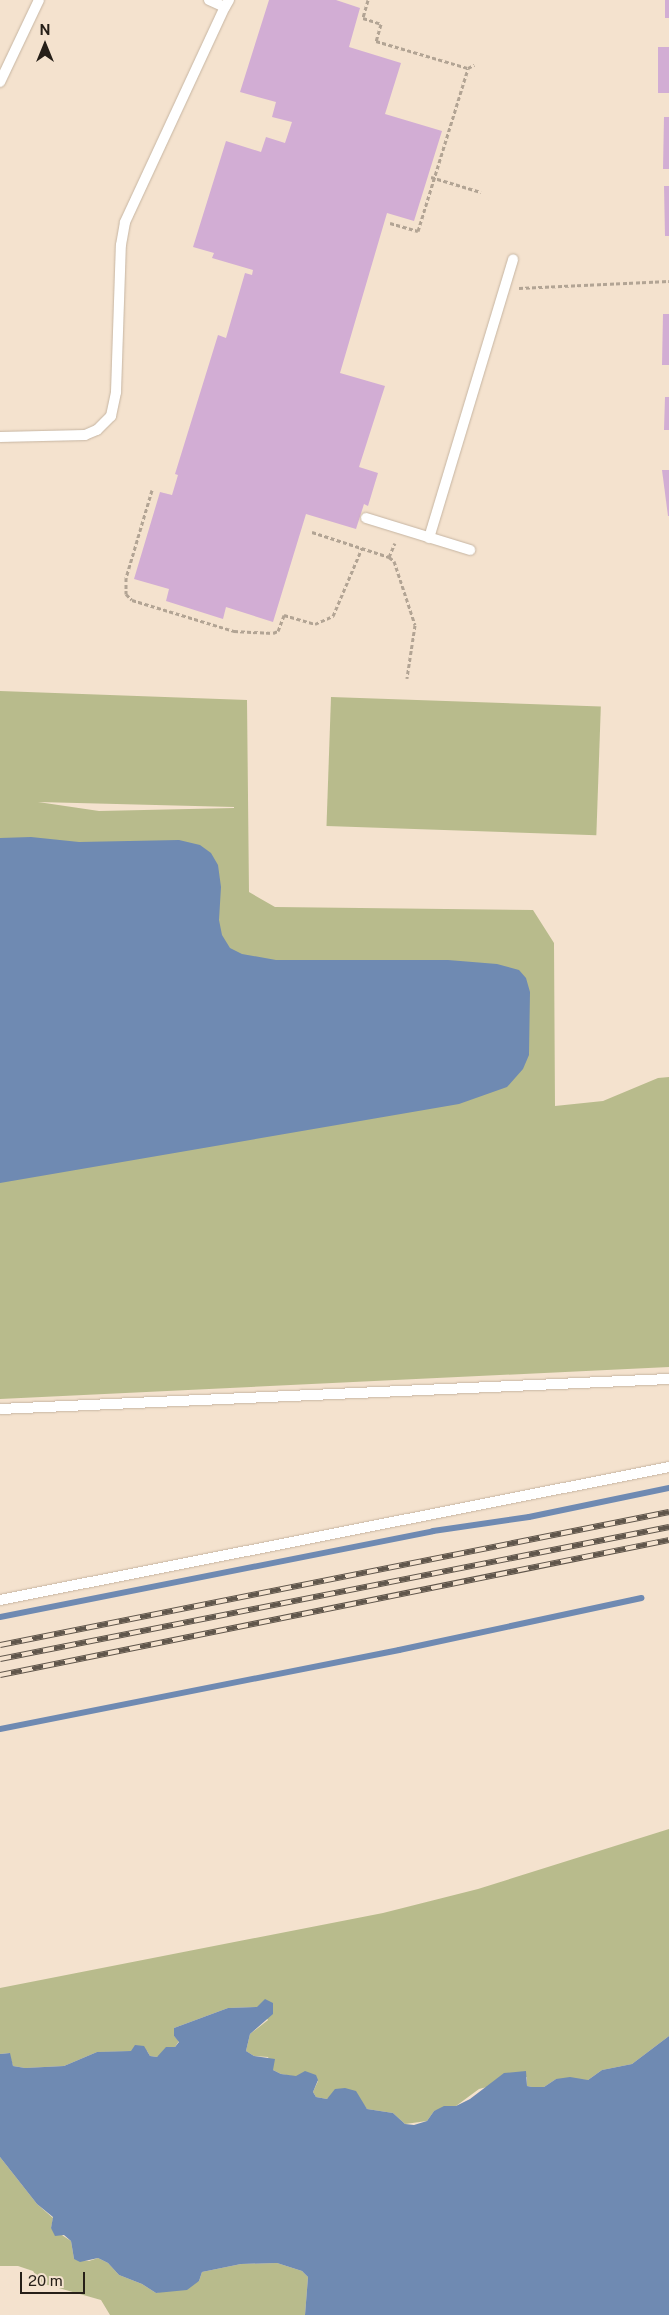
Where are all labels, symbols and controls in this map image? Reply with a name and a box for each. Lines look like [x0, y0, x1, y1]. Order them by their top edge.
north arrow [20, 20, 70, 70]
text: N [40, 22, 50, 38]
scale bar [22, 2262, 88, 2294]
text: 20 m [28, 2272, 63, 2289]

